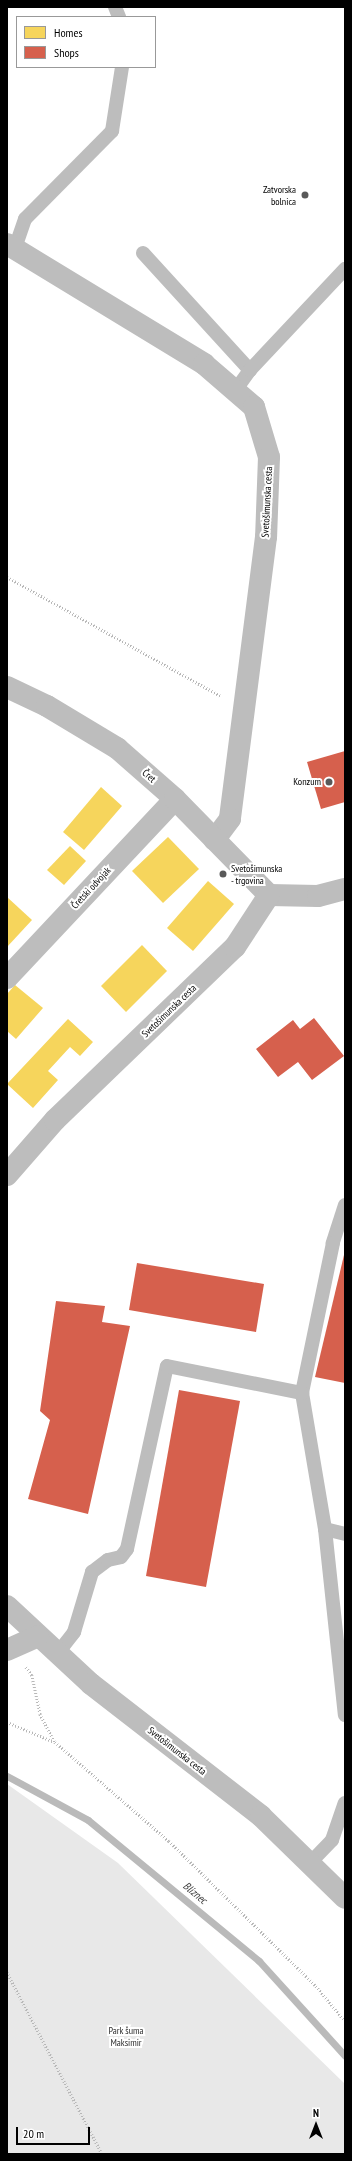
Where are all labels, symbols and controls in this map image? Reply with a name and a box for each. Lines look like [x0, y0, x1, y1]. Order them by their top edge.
legend [16, 16, 156, 68]
text: Homes [54, 25, 82, 40]
text: Shops [54, 45, 79, 60]
place label: Zatvorska bolnica [263, 183, 296, 206]
marker: Zatvorska bolnica [299, 189, 311, 201]
street label: Svetošimunska cesta [259, 466, 275, 538]
street label: Čret [140, 767, 158, 785]
place label: Konzum [293, 776, 321, 788]
marker: Konzum [324, 777, 334, 787]
place label: Svetošimunska - trgovina [231, 862, 282, 886]
street label: Čretski odvojak [69, 865, 113, 911]
marker: Svetošimunska - trgovina [218, 869, 228, 879]
street label: Svetošimunska cesta [139, 982, 199, 1040]
street label: Svetošimunska cesta [145, 1724, 209, 1778]
water label: Bliznec [180, 1879, 210, 1907]
park label: Park šuma Maksimir [108, 2024, 144, 2048]
north arrow [296, 2105, 336, 2145]
text: N [313, 2106, 319, 2120]
scale bar [18, 2119, 92, 2145]
text: 20 m [23, 2126, 44, 2141]

